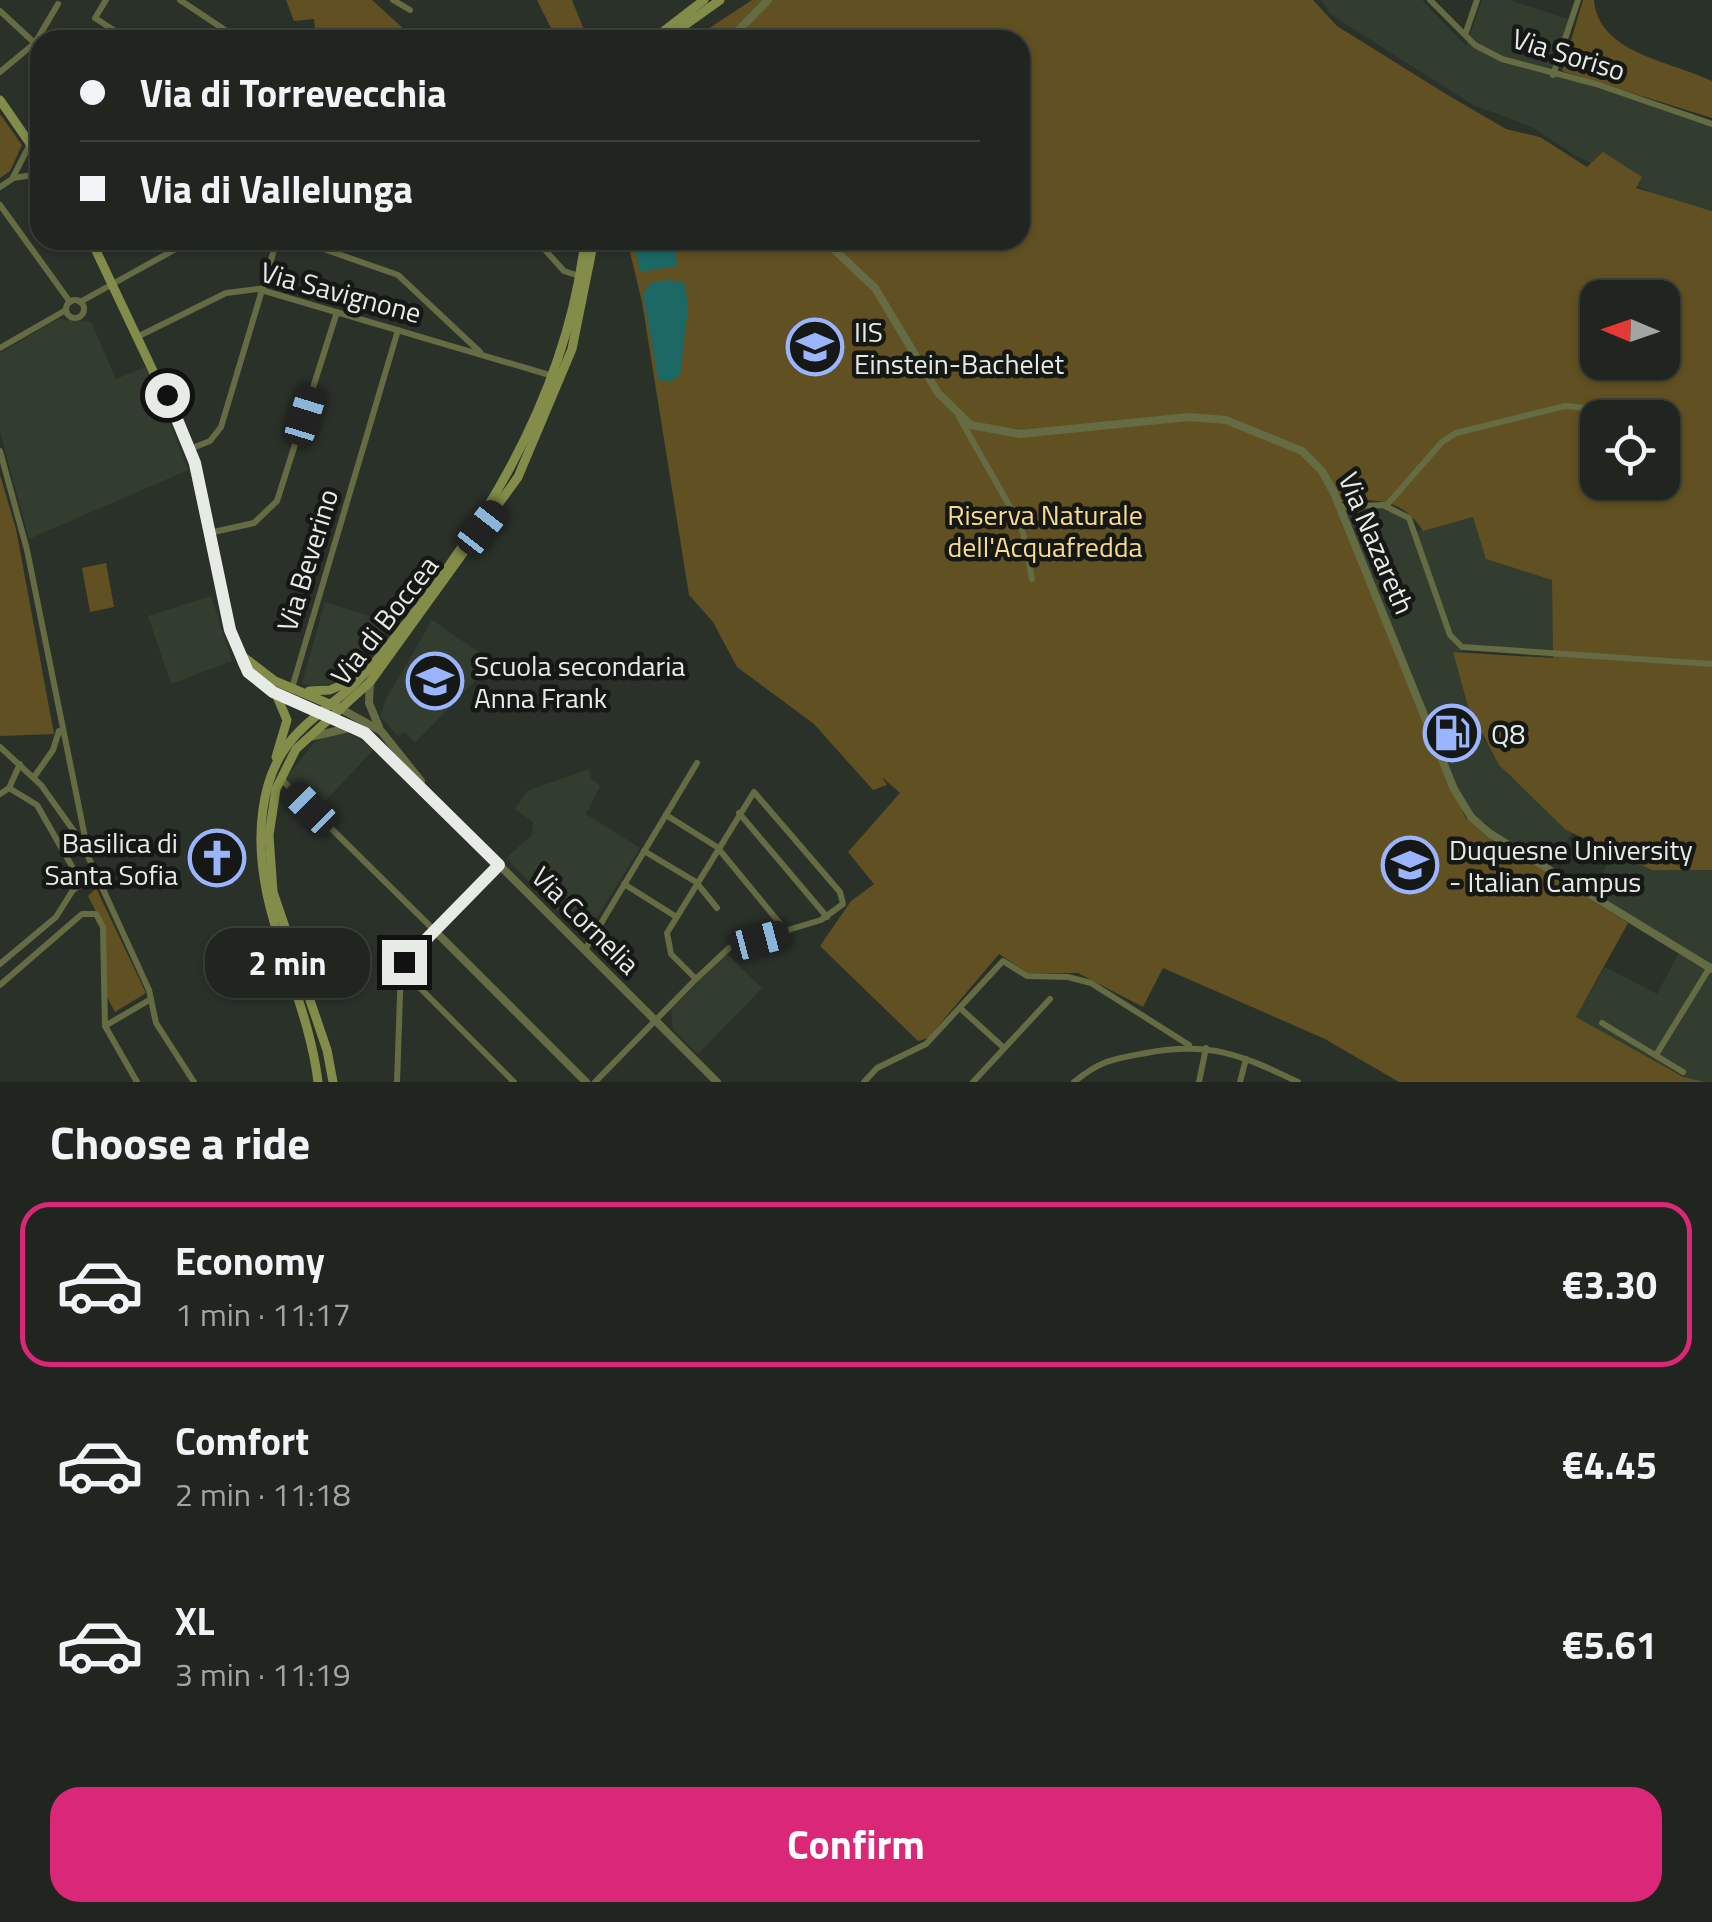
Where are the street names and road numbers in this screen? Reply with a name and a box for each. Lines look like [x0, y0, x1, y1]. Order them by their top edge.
street label: Via Soriso [1507, 16, 1631, 92]
street label: Via Savignone [256, 250, 426, 334]
street label: Via Nazareth [1328, 465, 1426, 621]
street label: Via Beverino [265, 484, 349, 636]
street label: Via di Boccea [320, 546, 448, 694]
street label: Via Cornelia [522, 856, 650, 984]

